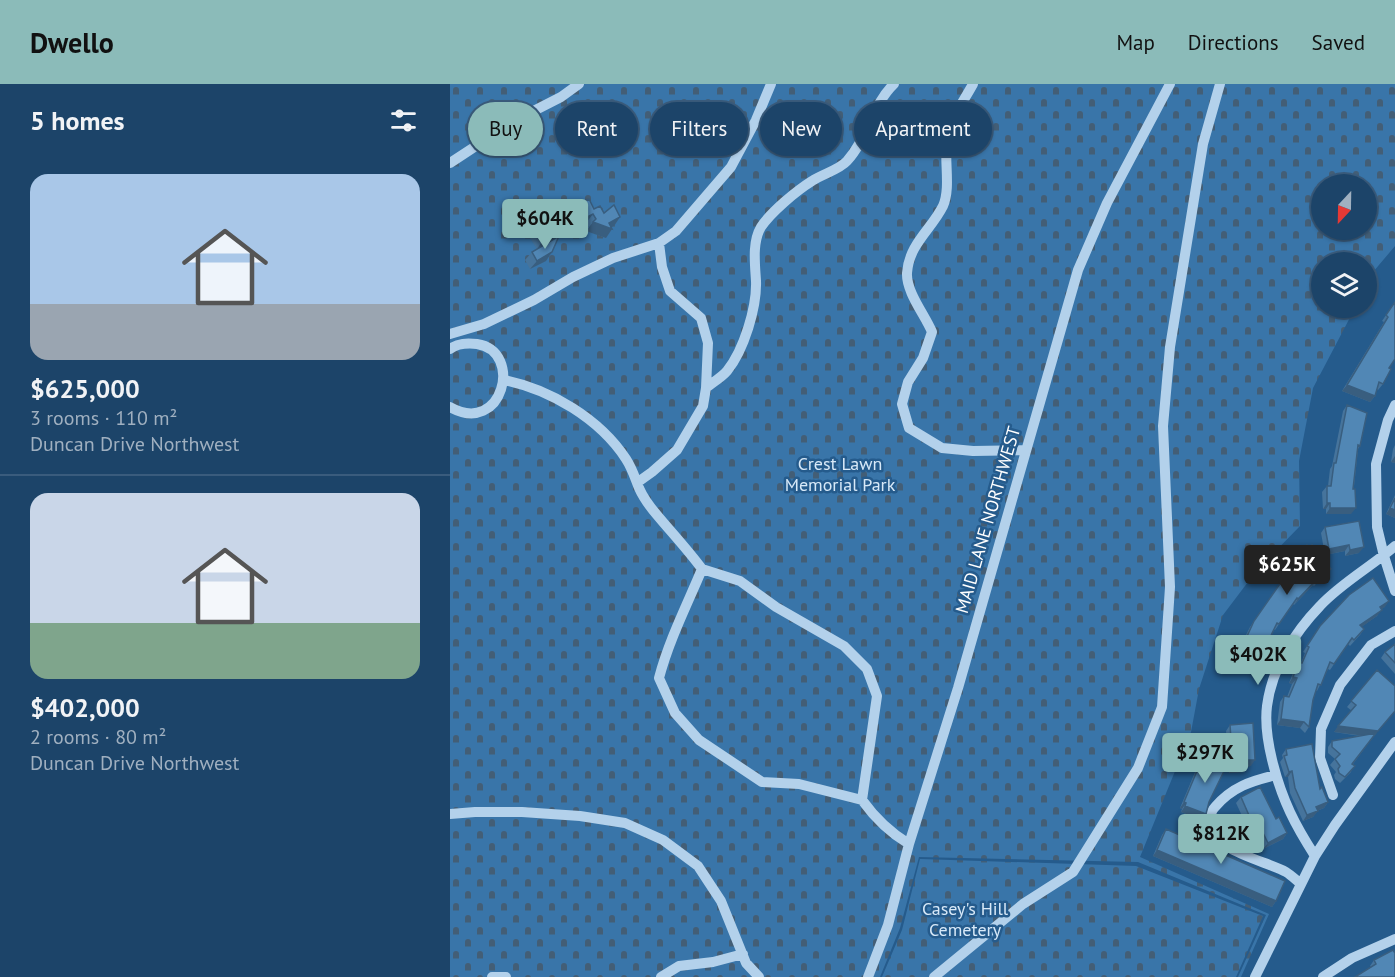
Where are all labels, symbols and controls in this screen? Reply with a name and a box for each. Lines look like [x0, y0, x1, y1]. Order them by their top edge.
text: Dwello [30, 24, 114, 61]
text: Map [1116, 29, 1155, 56]
text: Directions [1188, 29, 1279, 56]
text: Saved [1312, 29, 1365, 56]
chip: Buy [468, 102, 543, 156]
chip: Rent [555, 102, 638, 156]
chip: Filters [650, 102, 748, 156]
chip: New [760, 102, 842, 156]
chip: Apartment [854, 102, 992, 156]
text: 5 homes [30, 104, 125, 137]
icon: filters [387, 104, 420, 137]
north arrow [1311, 174, 1377, 240]
map controls [1311, 174, 1377, 318]
pin: $604K [503, 199, 587, 250]
text: $604K [516, 205, 574, 231]
icon: home [171, 213, 279, 321]
button: layers [1311, 252, 1377, 318]
text: $625,000 [30, 372, 140, 405]
text: 3 rooms · 110 m² [30, 405, 177, 431]
street label: MAID LANE NORTHWEST [950, 424, 1025, 616]
text: Duncan Drive Northwest [30, 431, 239, 457]
park label: Crest Lawn Memorial Park [785, 452, 896, 496]
icon: home [171, 532, 279, 640]
pin: $625K [1245, 545, 1329, 596]
text: $625K [1258, 551, 1316, 577]
pin: $402K [1216, 635, 1300, 686]
text: $402K [1229, 641, 1287, 667]
text: $402,000 [30, 691, 140, 724]
text: 2 rooms · 80 m² [30, 724, 166, 750]
pin: $297K [1163, 733, 1247, 784]
text: $297K [1176, 739, 1234, 765]
text: Duncan Drive Northwest [30, 750, 239, 776]
pin: $812K [1179, 814, 1263, 865]
text: $812K [1192, 820, 1250, 846]
park label: Casey's Hill Cemetery [922, 897, 1009, 941]

